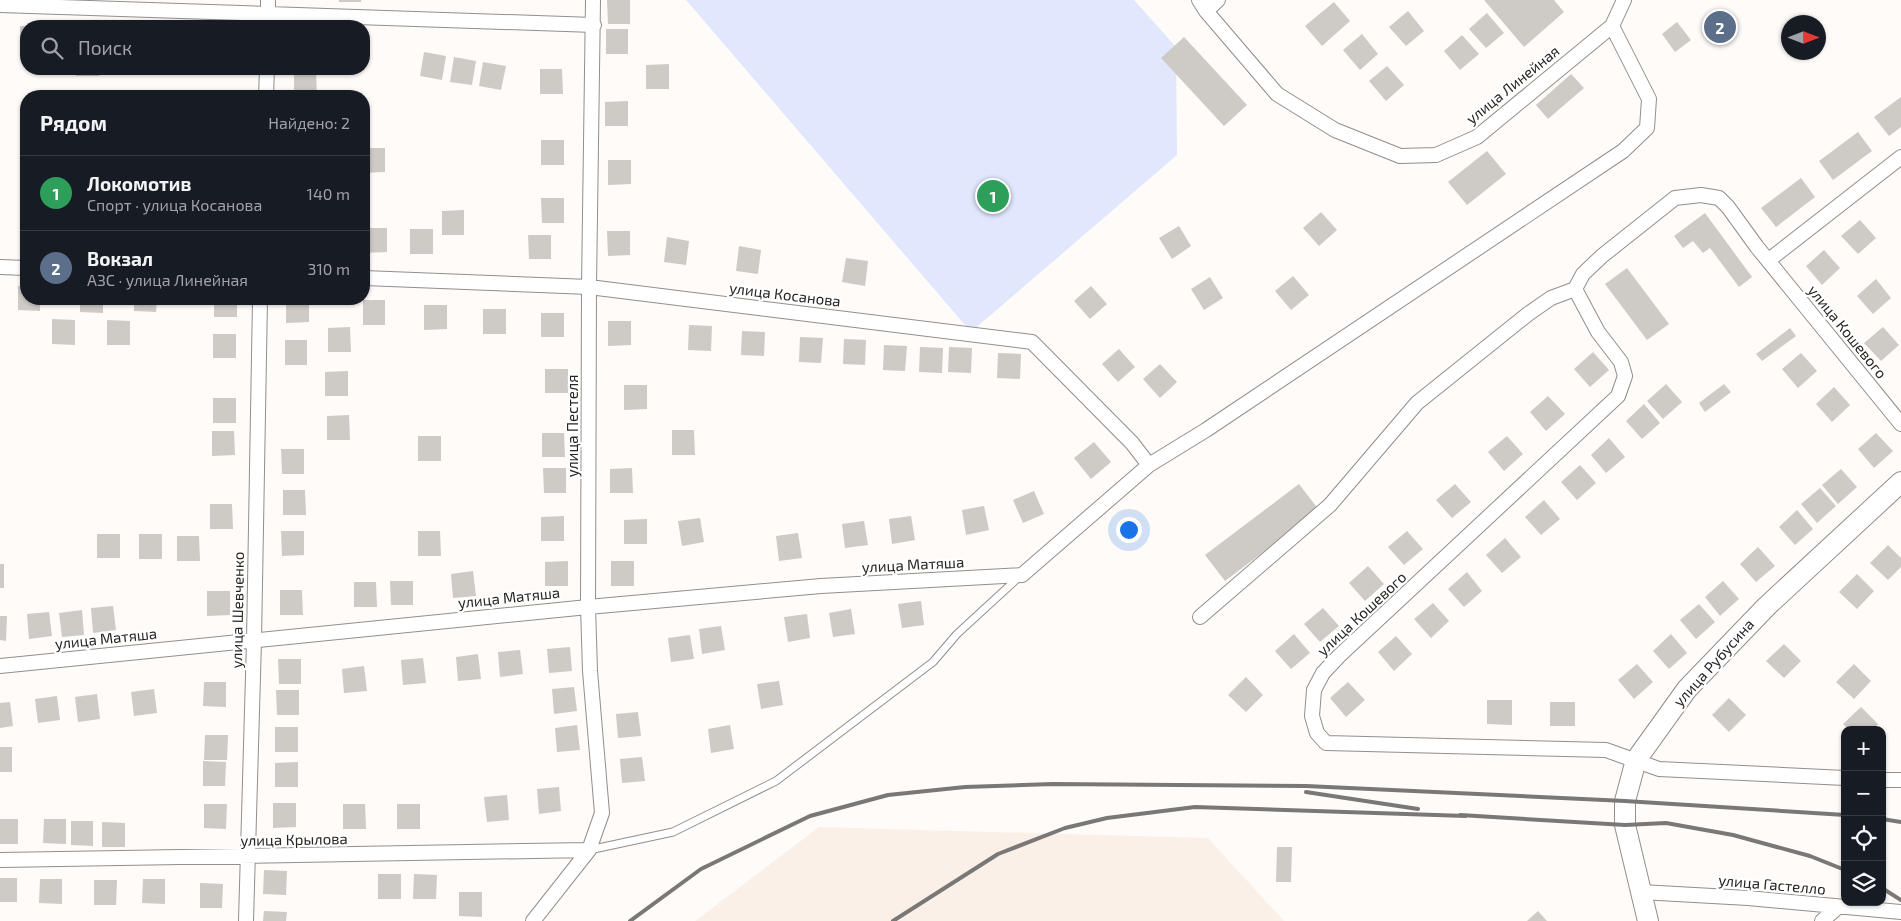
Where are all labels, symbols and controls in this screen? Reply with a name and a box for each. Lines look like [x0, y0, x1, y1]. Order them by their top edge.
pin: 2 [1704, 8, 1736, 46]
north arrow [1781, 15, 1826, 60]
search box [20, 20, 370, 75]
icon: search [38, 34, 66, 62]
text: Поиск [78, 36, 132, 59]
street label: улица Линейная [1462, 41, 1563, 128]
text: Рядом [40, 110, 107, 135]
text: Найдено: 2 [268, 113, 350, 132]
text: Локомотив [87, 172, 191, 195]
pin: 1 [977, 177, 1009, 215]
text: 1 [53, 184, 59, 203]
text: 140 m [307, 184, 350, 203]
text: Спорт · улица Косанова [87, 195, 262, 214]
text: Вокзал [87, 247, 153, 270]
text: 2 [51, 259, 61, 278]
text: 310 m [308, 259, 350, 278]
text: АЗС · улица Линейная [87, 270, 248, 289]
street label: улица Косанова [728, 278, 842, 311]
street label: улица Кошевого [1804, 281, 1891, 382]
street label: улица Пестеля [563, 375, 582, 477]
your location [1116, 517, 1142, 543]
street label: улица Шевченко [227, 551, 248, 669]
street label: улица Матяша [861, 552, 965, 577]
street label: улица Кошевого [1313, 567, 1410, 660]
street label: улица Матяша [457, 583, 561, 612]
street label: улица Рубусина [1669, 615, 1758, 711]
street label: улица Матяша [54, 624, 158, 653]
map controls [1841, 726, 1886, 906]
button: + [1841, 726, 1886, 771]
button: − [1841, 771, 1886, 816]
button: locate [1841, 816, 1886, 861]
street label: улица Крылова [240, 829, 348, 850]
button: layers [1841, 861, 1886, 906]
street label: улица Гастелло [1718, 870, 1827, 899]

